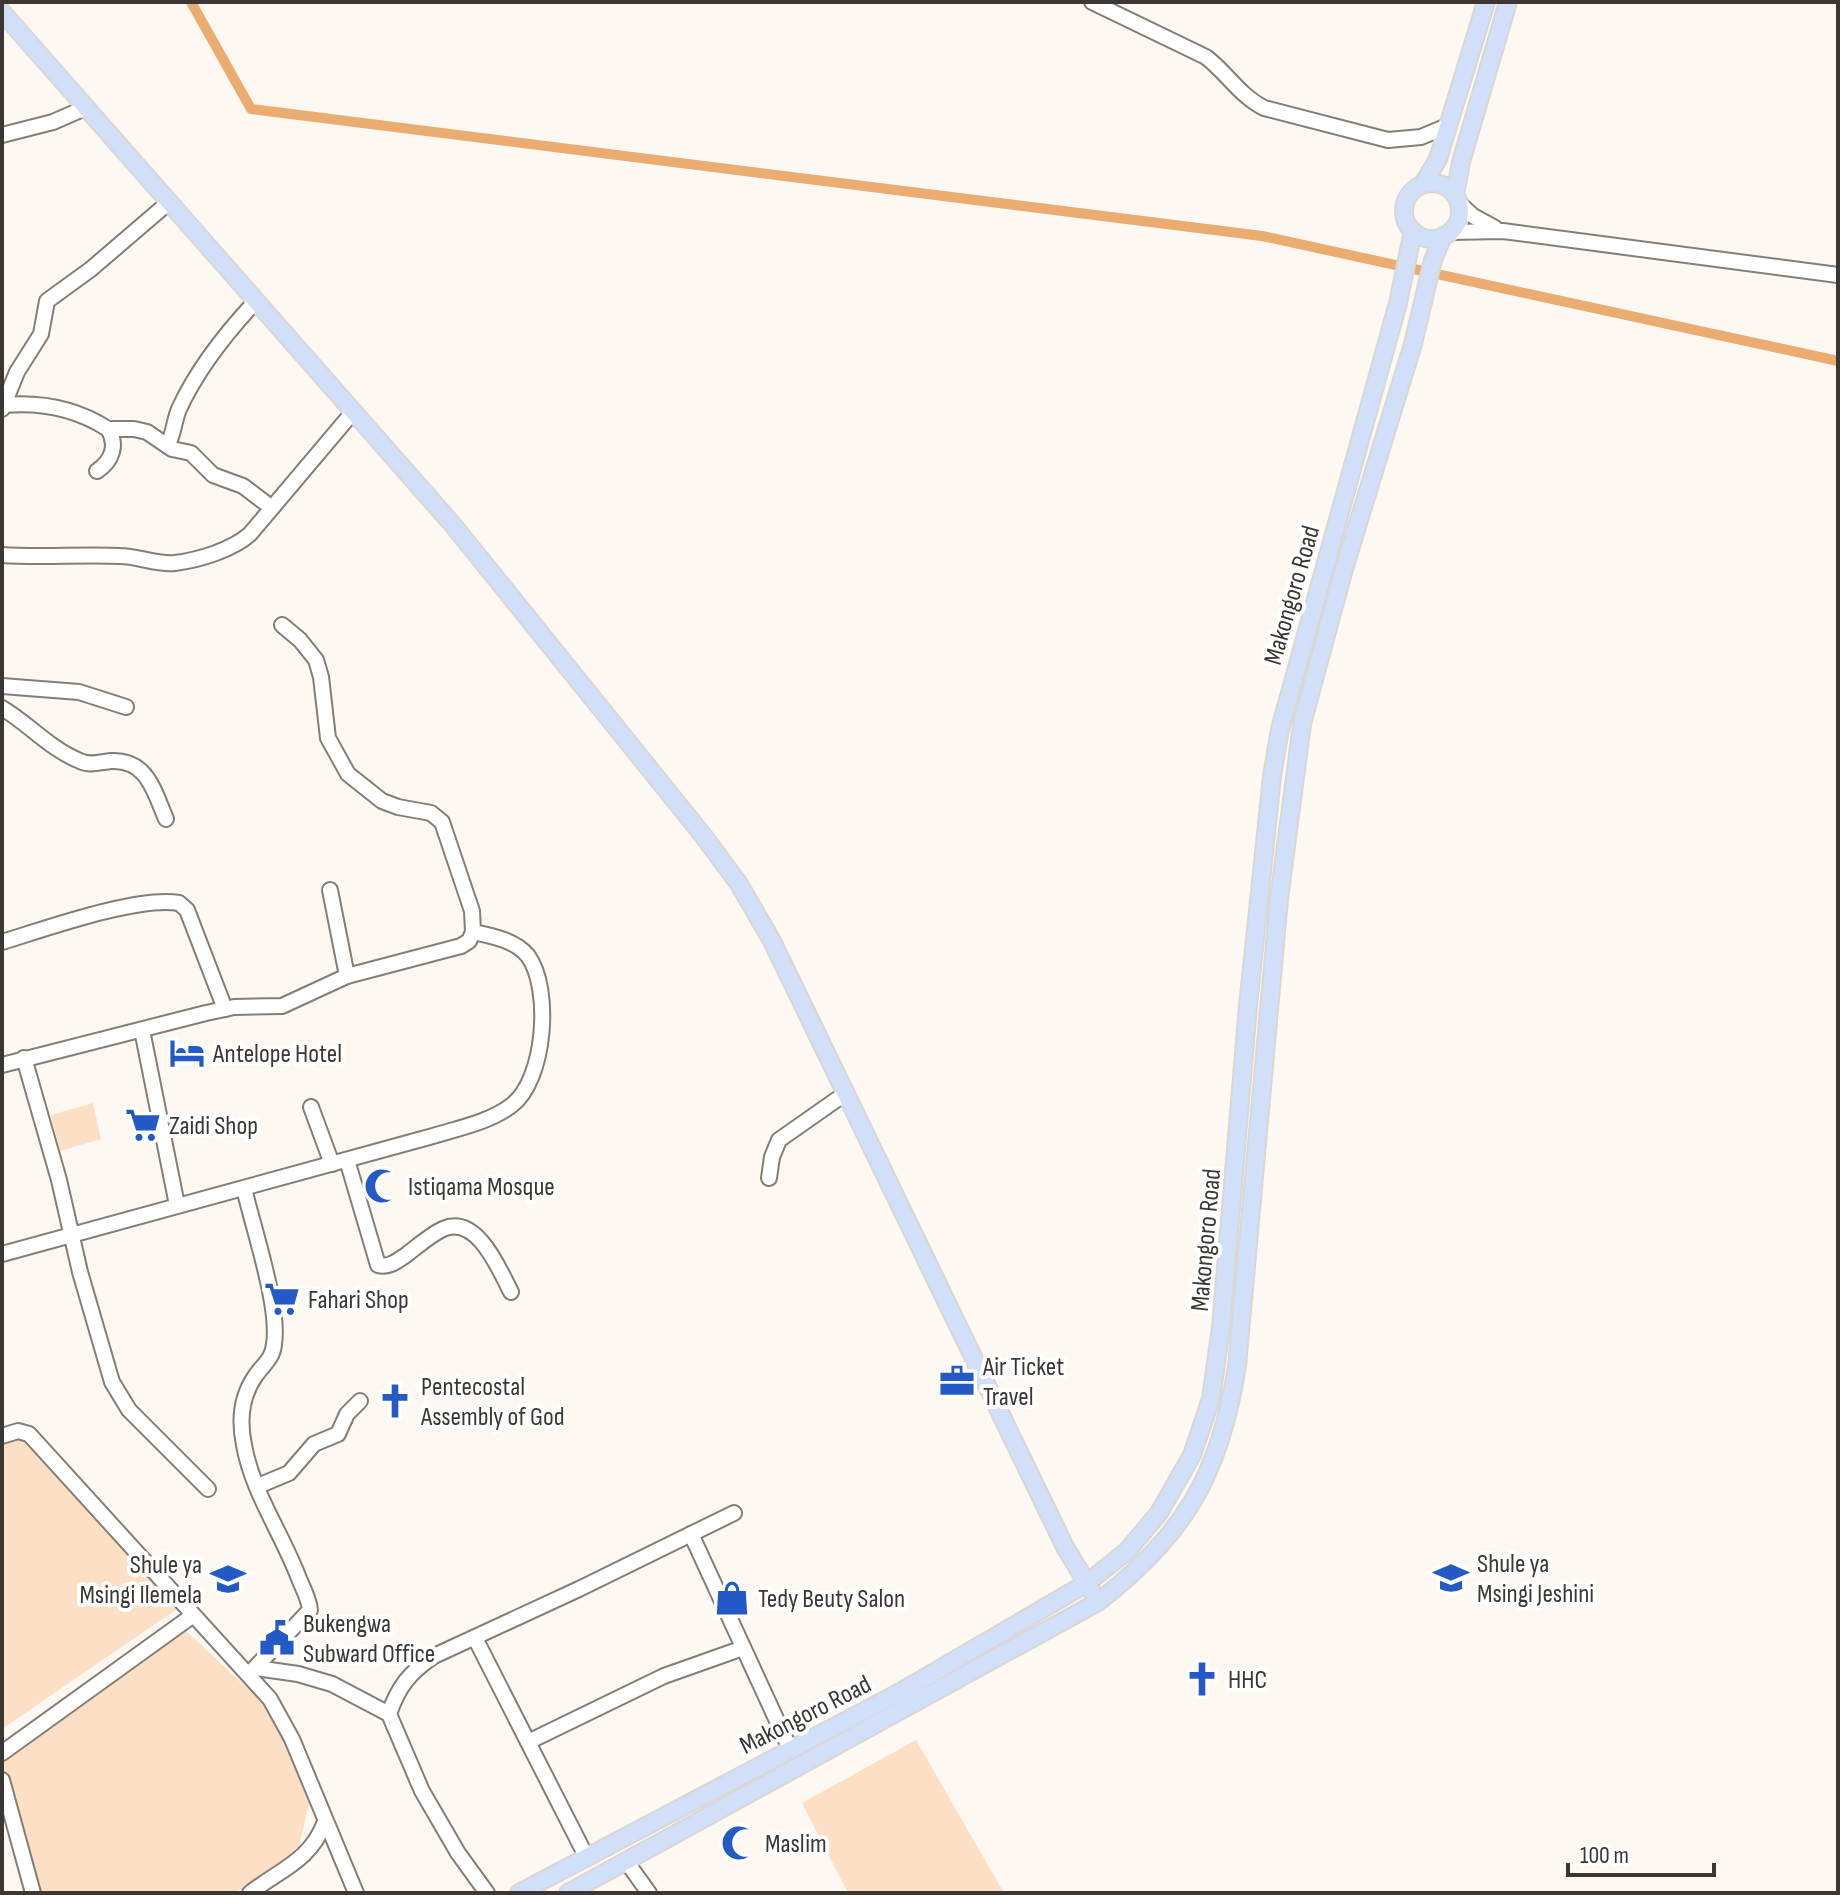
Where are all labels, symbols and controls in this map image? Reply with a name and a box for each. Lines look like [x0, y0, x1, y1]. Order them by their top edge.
street label: Makongoro Road [1258, 522, 1327, 669]
hotel icon: Antelope Hotel [168, 1034, 206, 1072]
place label: Antelope Hotel [212, 1039, 342, 1070]
supermarket icon: Zaidi Shop [124, 1106, 162, 1144]
place label: Zaidi Shop [169, 1111, 258, 1142]
mosque icon: Istiqama Mosque [363, 1167, 401, 1205]
street label: Makongoro Road [1185, 1167, 1228, 1313]
place label: Istiqama Mosque [408, 1172, 555, 1203]
supermarket icon: Fahari Shop [263, 1280, 301, 1318]
place label: Fahari Shop [308, 1285, 409, 1316]
place label: Air Ticket Travel [982, 1352, 1064, 1413]
office icon: Air Ticket Travel [938, 1362, 976, 1400]
place label: Pentecostal Assembly of God [420, 1372, 565, 1433]
church icon: Pentecostal Assembly of God [376, 1382, 414, 1420]
place label: Shule ya Msingi Jeshini [1477, 1549, 1594, 1610]
place label: Shule ya Msingi Ilemela [79, 1550, 202, 1611]
school or university icon: Shule ya Msingi Jeshini [1432, 1559, 1470, 1597]
school or university icon: Shule ya Msingi Ilemela [209, 1560, 247, 1598]
shop icon: Tedy Beuty Salon [713, 1579, 751, 1617]
place label: Tedy Beuty Salon [758, 1584, 905, 1615]
place label: Bukengwa Subward Office [303, 1609, 435, 1670]
public building icon: Bukengwa Subward Office [258, 1619, 296, 1657]
church icon: HHC [1183, 1660, 1221, 1698]
place label: HHC [1228, 1665, 1267, 1696]
street label: Makongoro Road [735, 1669, 877, 1762]
mosque icon: Maslim [720, 1824, 758, 1862]
scale bar [1568, 1827, 1714, 1877]
place label: Maslim [765, 1829, 827, 1860]
text: 100 m [1580, 1841, 1629, 1870]

